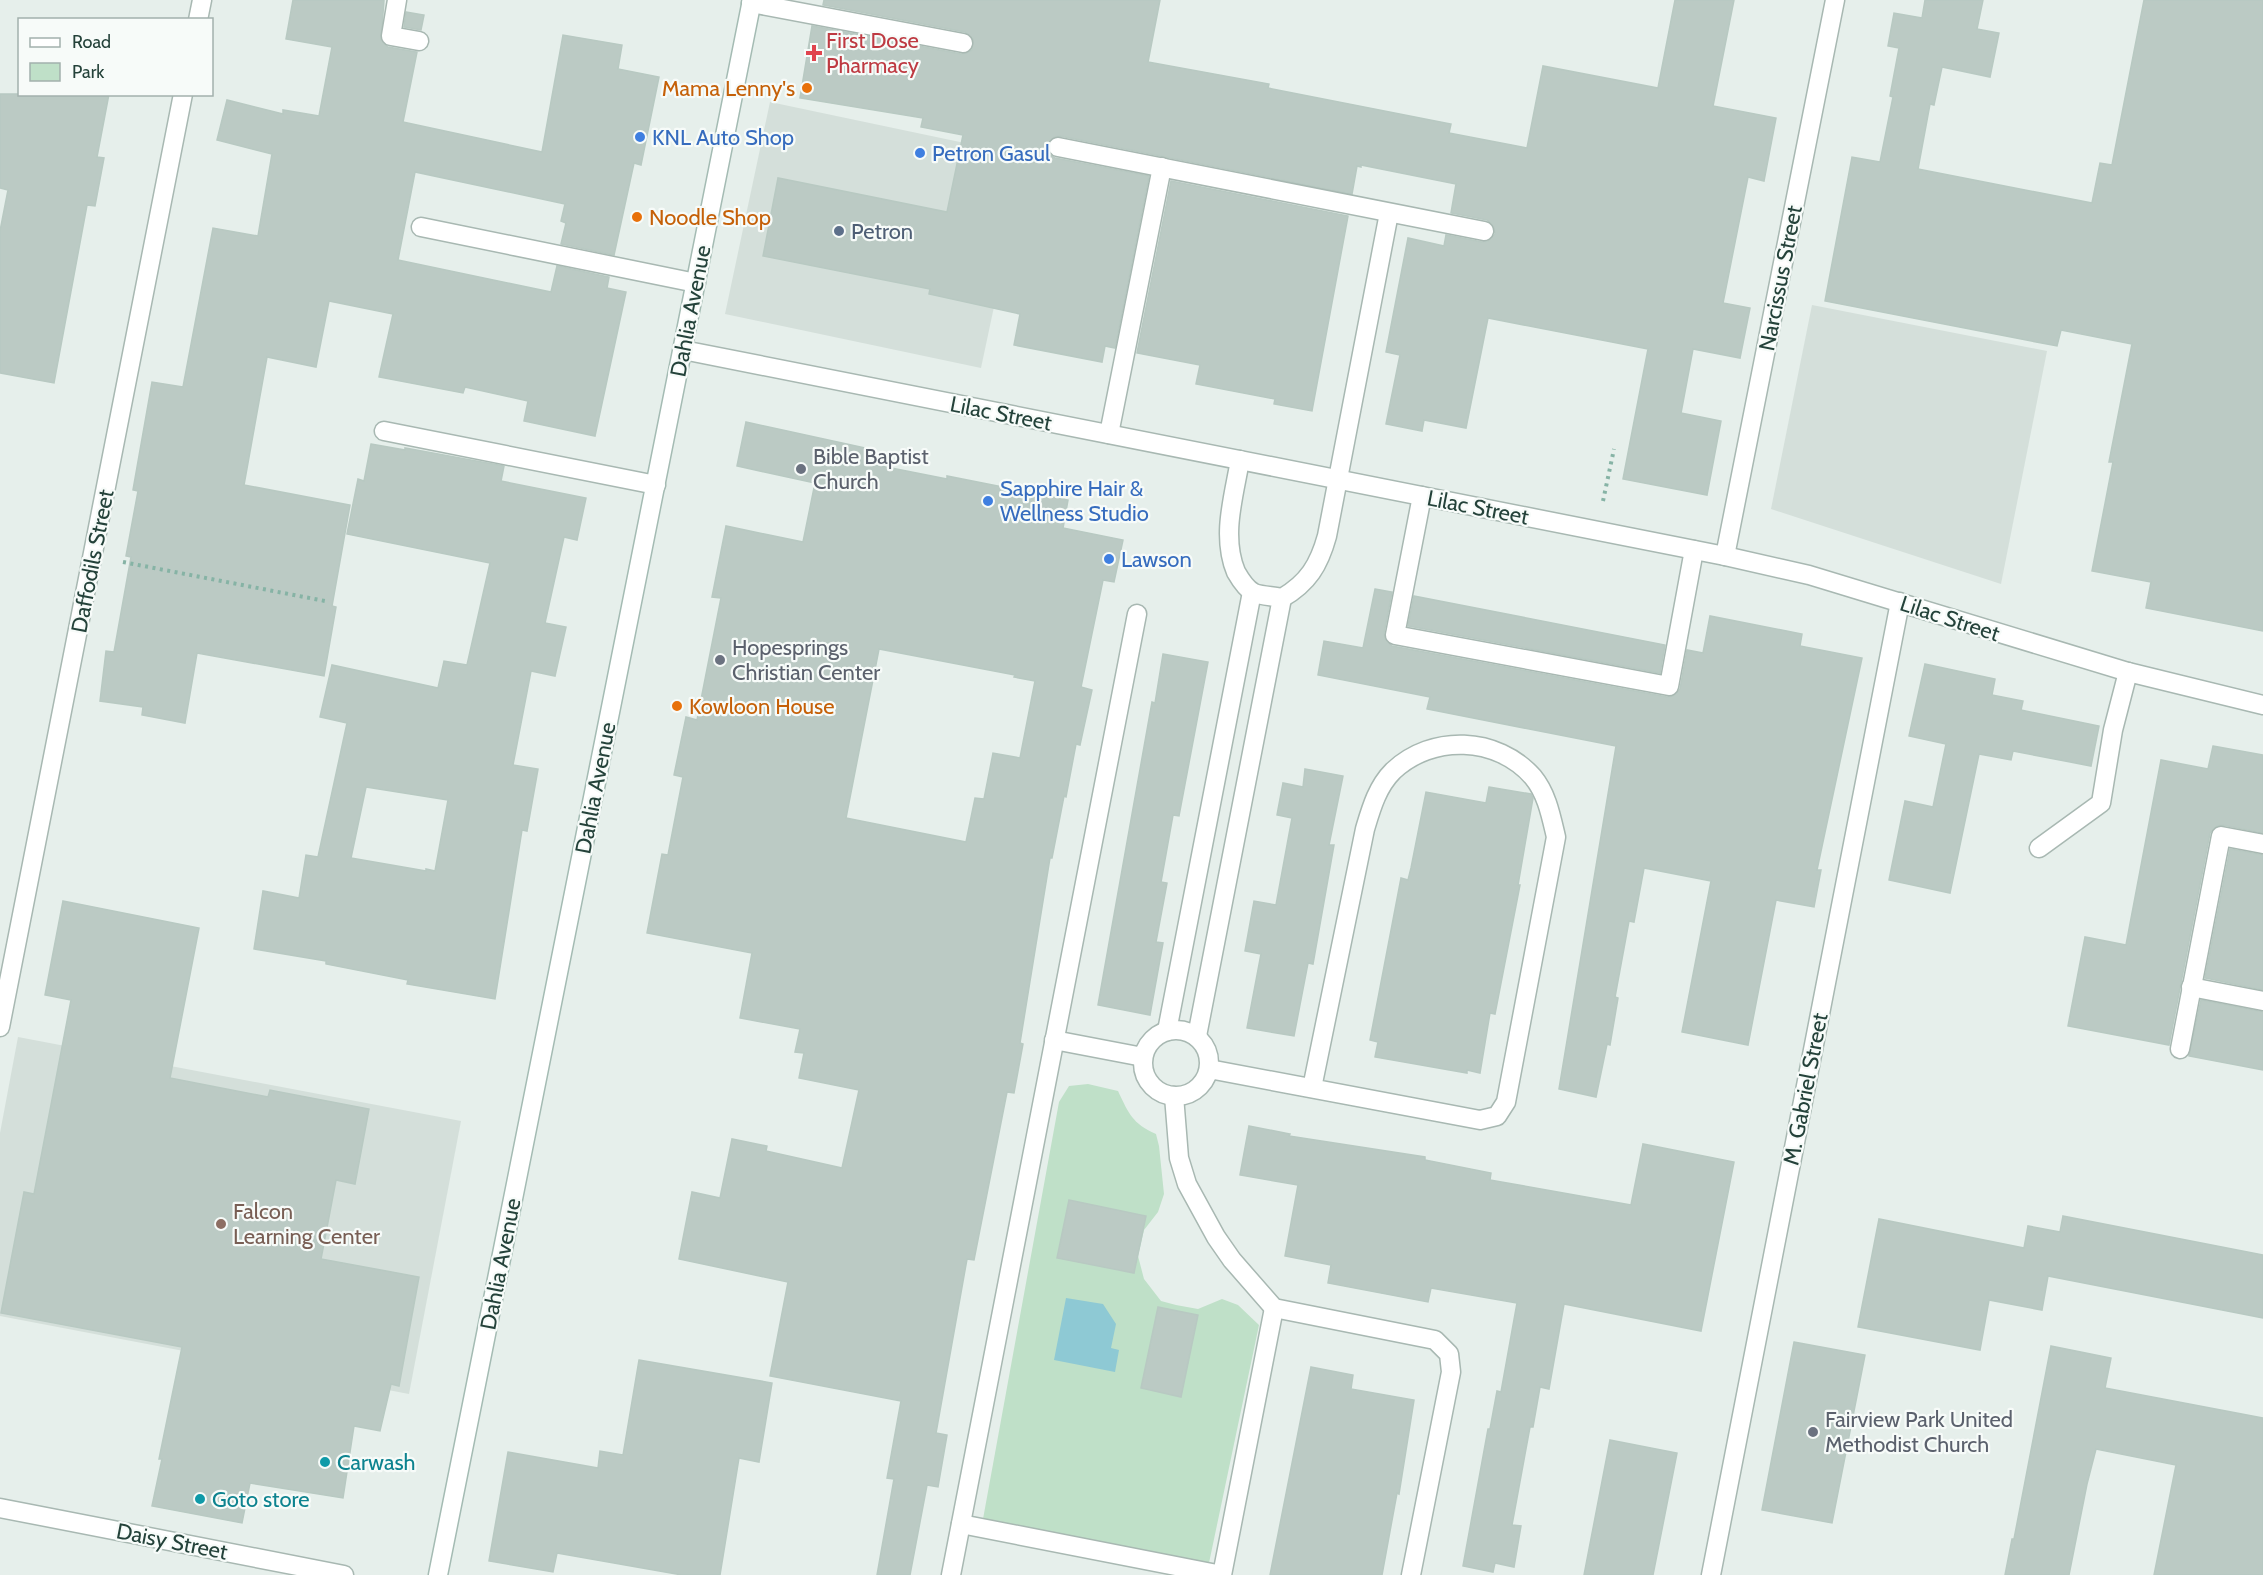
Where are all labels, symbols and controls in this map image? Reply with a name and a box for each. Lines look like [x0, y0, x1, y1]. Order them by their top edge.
legend [18, 18, 213, 96]
place label: First Dose Pharmacy [826, 27, 919, 79]
text: Road [72, 31, 111, 53]
marker: First Dose Pharmacy [807, 46, 821, 60]
text: Park [72, 61, 105, 83]
place label: Mama Lenny's [662, 75, 795, 102]
marker: Mama Lenny's [800, 81, 814, 95]
place label: KNL Auto Shop [652, 124, 794, 151]
marker: KNL Auto Shop [633, 130, 647, 144]
place label: Petron Gasul [932, 140, 1051, 167]
marker: Petron Gasul [913, 146, 927, 160]
street label: Narcissus Street [1753, 203, 1808, 353]
place label: Noodle Shop [649, 204, 771, 231]
marker: Noodle Shop [630, 210, 644, 224]
place label: Petron [851, 218, 913, 245]
marker: Petron [832, 224, 846, 238]
street label: Dahlia Avenue [665, 243, 716, 379]
street label: Lilac Street [948, 390, 1055, 437]
place label: Bible Baptist Church [813, 443, 929, 495]
marker: Bible Baptist Church [794, 462, 808, 476]
place label: Sapphire Hair & Wellness Studio [1000, 475, 1149, 527]
street label: Lilac Street [1425, 484, 1532, 531]
street label: Daffodils Street [65, 487, 120, 635]
marker: Sapphire Hair & Wellness Studio [981, 494, 995, 508]
place label: Lawson [1121, 546, 1192, 573]
marker: Lawson [1102, 552, 1116, 566]
street label: Lilac Street [1897, 590, 2004, 647]
place label: Hopesprings Christian Center [732, 634, 880, 686]
marker: Hopesprings Christian Center [713, 653, 727, 667]
place label: Kowloon House [689, 693, 834, 720]
marker: Kowloon House [670, 699, 684, 713]
street label: Dahlia Avenue [570, 720, 621, 856]
street label: M. Gabriel Street [1777, 1010, 1834, 1168]
street label: Dahlia Avenue [475, 1196, 526, 1332]
place label: Falcon Learning Center [233, 1198, 380, 1250]
marker: Falcon Learning Center [214, 1217, 228, 1231]
place label: Fairview Park United Methodist Church [1825, 1406, 2013, 1458]
marker: Fairview Park United Methodist Church [1806, 1425, 1820, 1439]
place label: Carwash [337, 1449, 416, 1476]
marker: Carwash [318, 1455, 332, 1469]
place label: Goto store [212, 1486, 309, 1513]
marker: Goto store [193, 1492, 207, 1506]
street label: Daisy Street [114, 1517, 230, 1566]

